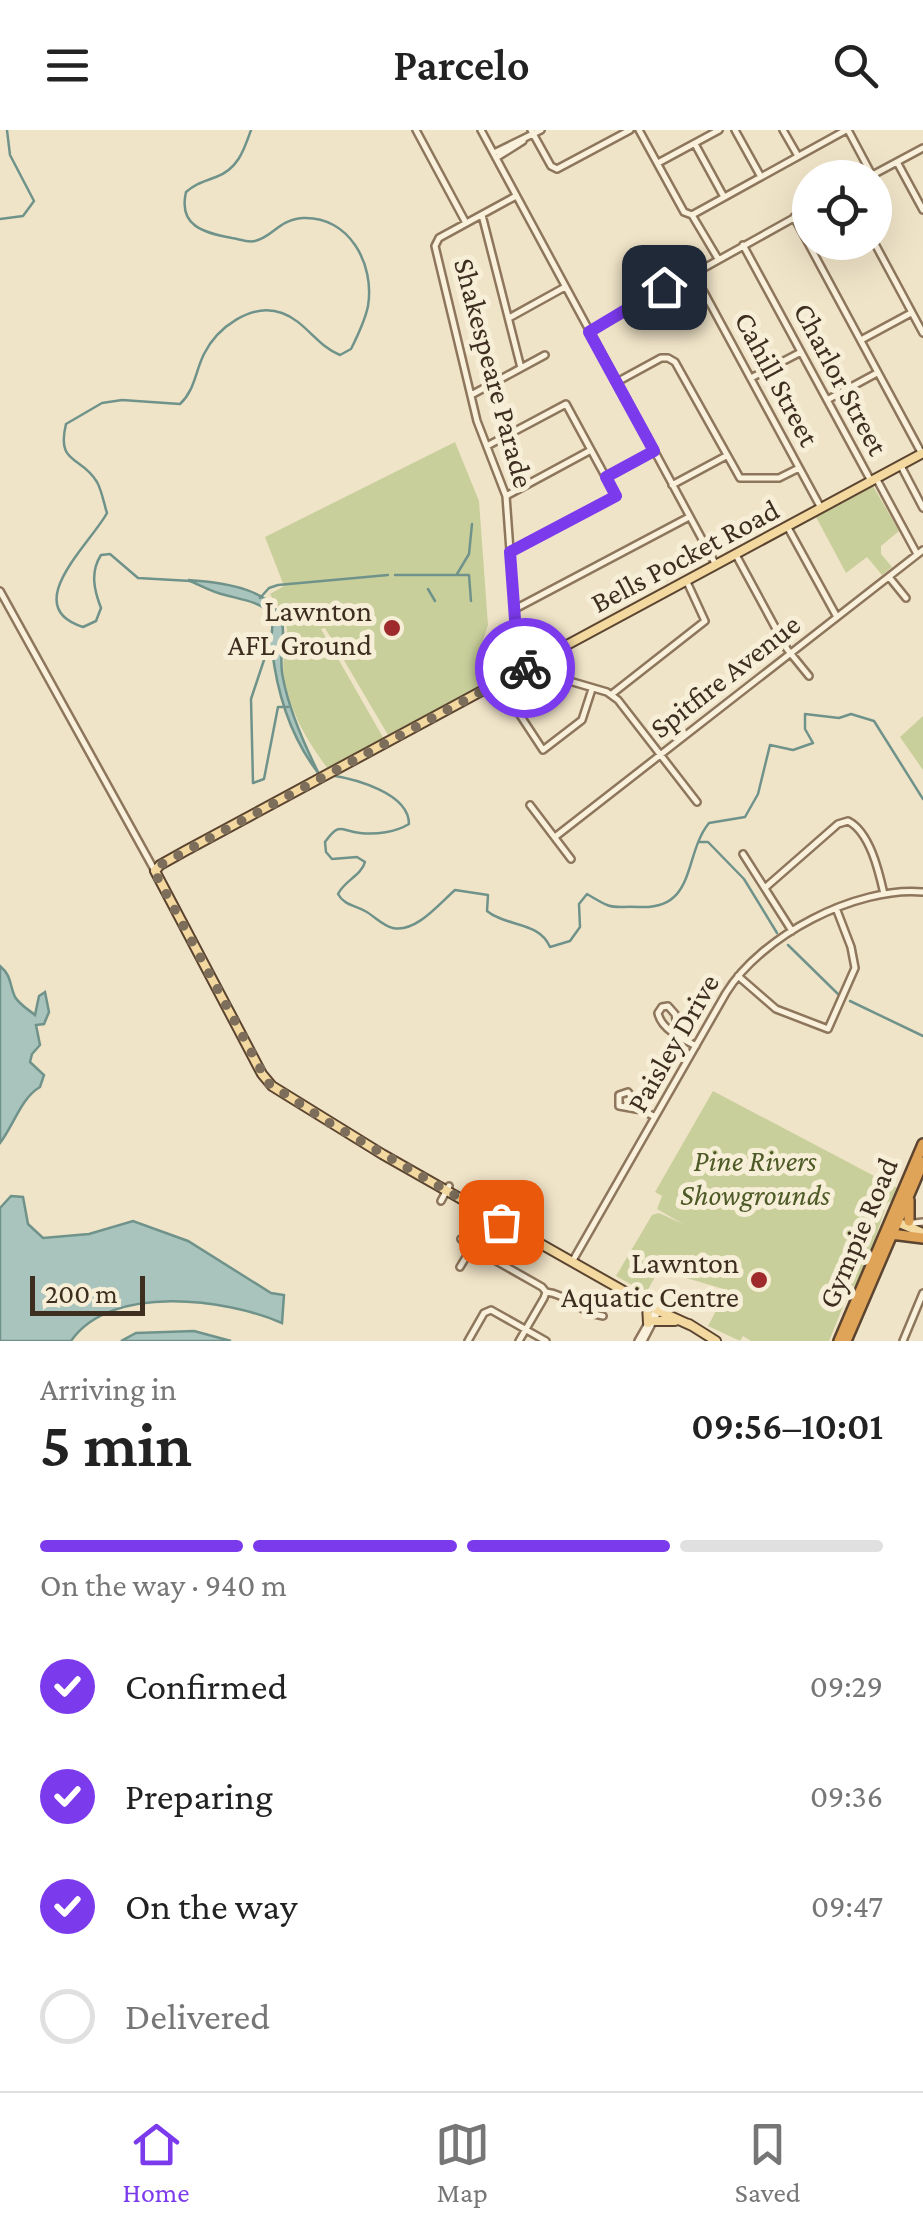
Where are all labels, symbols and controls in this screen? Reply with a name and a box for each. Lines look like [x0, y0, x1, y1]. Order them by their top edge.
icon: menu [40, 38, 95, 93]
icon: search [828, 38, 883, 93]
text: Parcelo [393, 40, 530, 90]
map controls [792, 160, 892, 260]
button: locate [792, 160, 892, 260]
pin [622, 245, 707, 330]
street label: Shakespeare Parade [447, 255, 541, 491]
icon: home [637, 260, 692, 315]
street label: Charlor Street [788, 297, 896, 461]
street label: Cahill Street [728, 306, 827, 452]
street label: Bells Pocket Road [585, 492, 785, 619]
place label: Lawnton AFL Ground [228, 594, 372, 661]
street label: Spitfire Avenue [643, 607, 807, 745]
marker: Lawnton AFL Ground [381, 617, 403, 639]
courier [475, 618, 575, 718]
icon: bike [498, 641, 553, 696]
street label: Paisley Drive [620, 968, 726, 1118]
park label: Pine Rivers Showgrounds [680, 1144, 831, 1212]
street label: Gympie Road [811, 1153, 905, 1313]
pin [459, 1180, 544, 1265]
icon: bag [474, 1195, 529, 1250]
place label: Lawnton Aquatic Centre [561, 1246, 739, 1314]
marker: Lawnton Aquatic Centre [748, 1269, 770, 1291]
scale bar [30, 1271, 145, 1316]
text: 200 m [45, 1278, 118, 1309]
text: Arriving in [40, 1371, 177, 1407]
text: 09:56–10:01 [691, 1405, 883, 1447]
text: 5 min [40, 1408, 192, 1480]
text: On the way · 940 m [40, 1567, 287, 1603]
icon: check [40, 1659, 95, 1714]
text: Confirmed [125, 1665, 288, 1707]
text: 09:29 [810, 1668, 883, 1704]
icon: check [40, 1769, 95, 1824]
text: Preparing [125, 1775, 273, 1817]
text: 09:36 [810, 1778, 883, 1814]
icon: check [40, 1879, 95, 1934]
text: On the way [125, 1885, 297, 1927]
text: 09:47 [811, 1888, 883, 1924]
text: Delivered [125, 1995, 270, 2037]
tab: Home [123, 2117, 190, 2208]
tab: Map [435, 2117, 490, 2208]
tab: Saved [735, 2117, 800, 2208]

